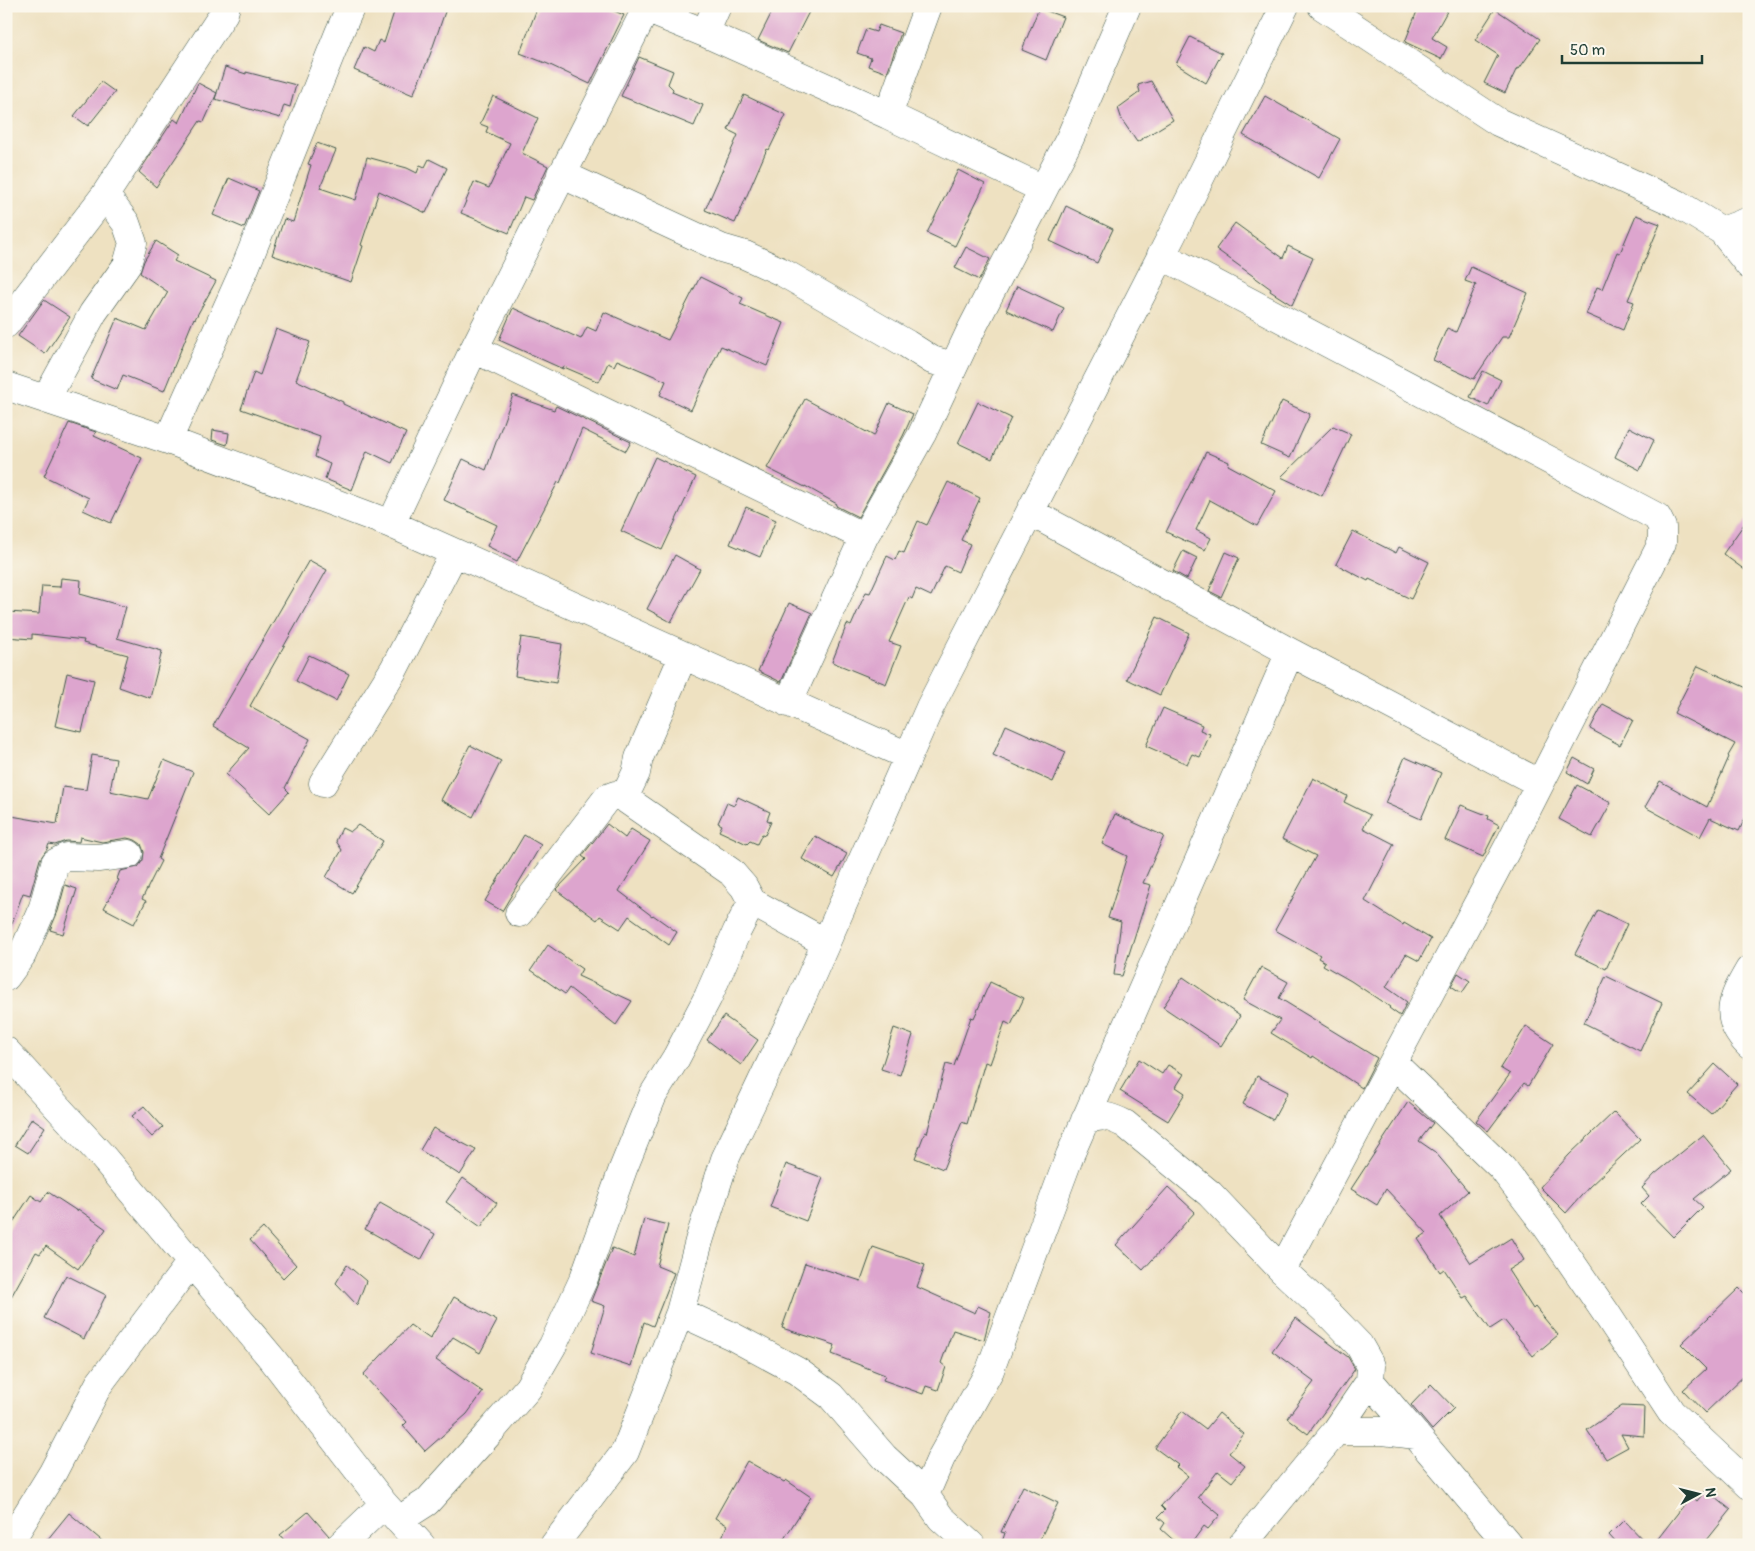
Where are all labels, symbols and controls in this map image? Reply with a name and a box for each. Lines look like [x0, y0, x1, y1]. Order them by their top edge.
scale bar [1562, 32, 1702, 64]
text: 50 m [1570, 41, 1605, 60]
north arrow [1672, 1468, 1722, 1518]
text: N [1701, 1487, 1719, 1498]

